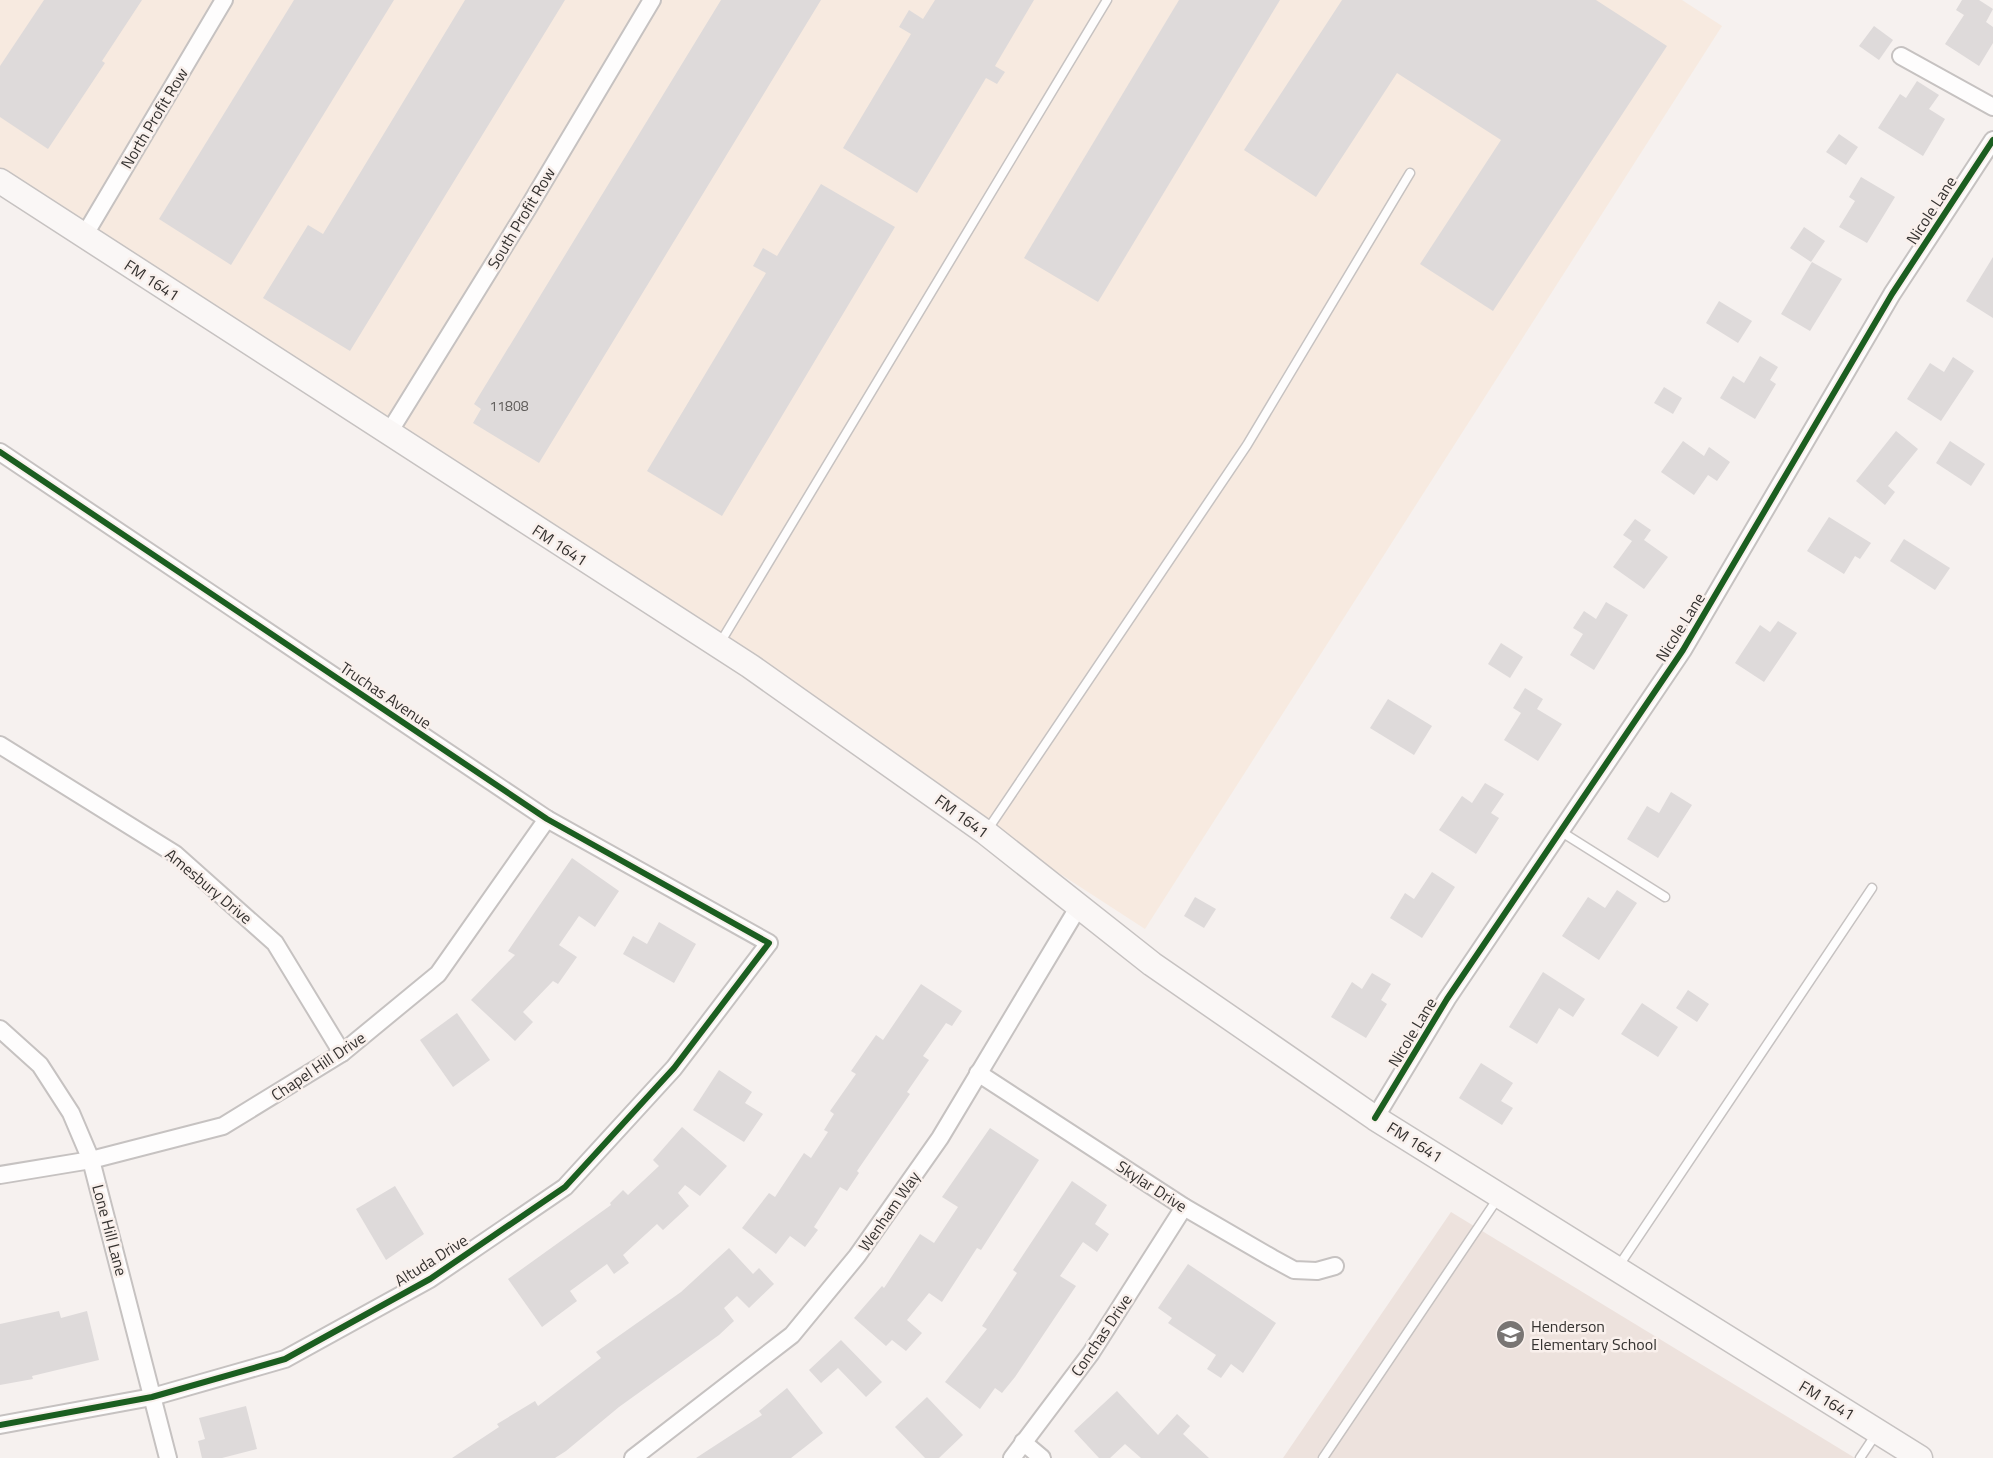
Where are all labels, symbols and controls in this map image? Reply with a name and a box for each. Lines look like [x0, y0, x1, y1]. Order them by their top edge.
street label: North Profit Row [114, 63, 194, 173]
street label: South Profit Row [481, 163, 561, 273]
street label: Nicole Lane [1900, 171, 1962, 249]
street label: FM 1641 [120, 253, 184, 307]
house number: 11808 [489, 395, 529, 416]
street label: FM 1641 [528, 518, 592, 572]
street label: Nicole Lane [1649, 588, 1711, 666]
street label: Truchas Avenue [335, 656, 437, 734]
street label: FM 1641 [930, 788, 994, 844]
street label: Amesbury Drive [160, 842, 258, 930]
street label: Nicole Lane [1382, 993, 1442, 1071]
street label: Chapel Hill Drive [266, 1026, 370, 1106]
street label: FM 1641 [1383, 1116, 1447, 1168]
street label: Skylar Drive [1112, 1154, 1192, 1218]
street label: Wenham Way [852, 1166, 926, 1256]
street label: Lone Hill Lane [86, 1182, 134, 1278]
street label: Altuda Drive [390, 1228, 472, 1292]
street label: Conchas Drive [1064, 1289, 1138, 1381]
place label: Henderson Elementary School [1531, 1314, 1657, 1356]
school or university icon: Henderson Elementary School [1494, 1319, 1526, 1351]
street label: FM 1641 [1795, 1374, 1859, 1426]

